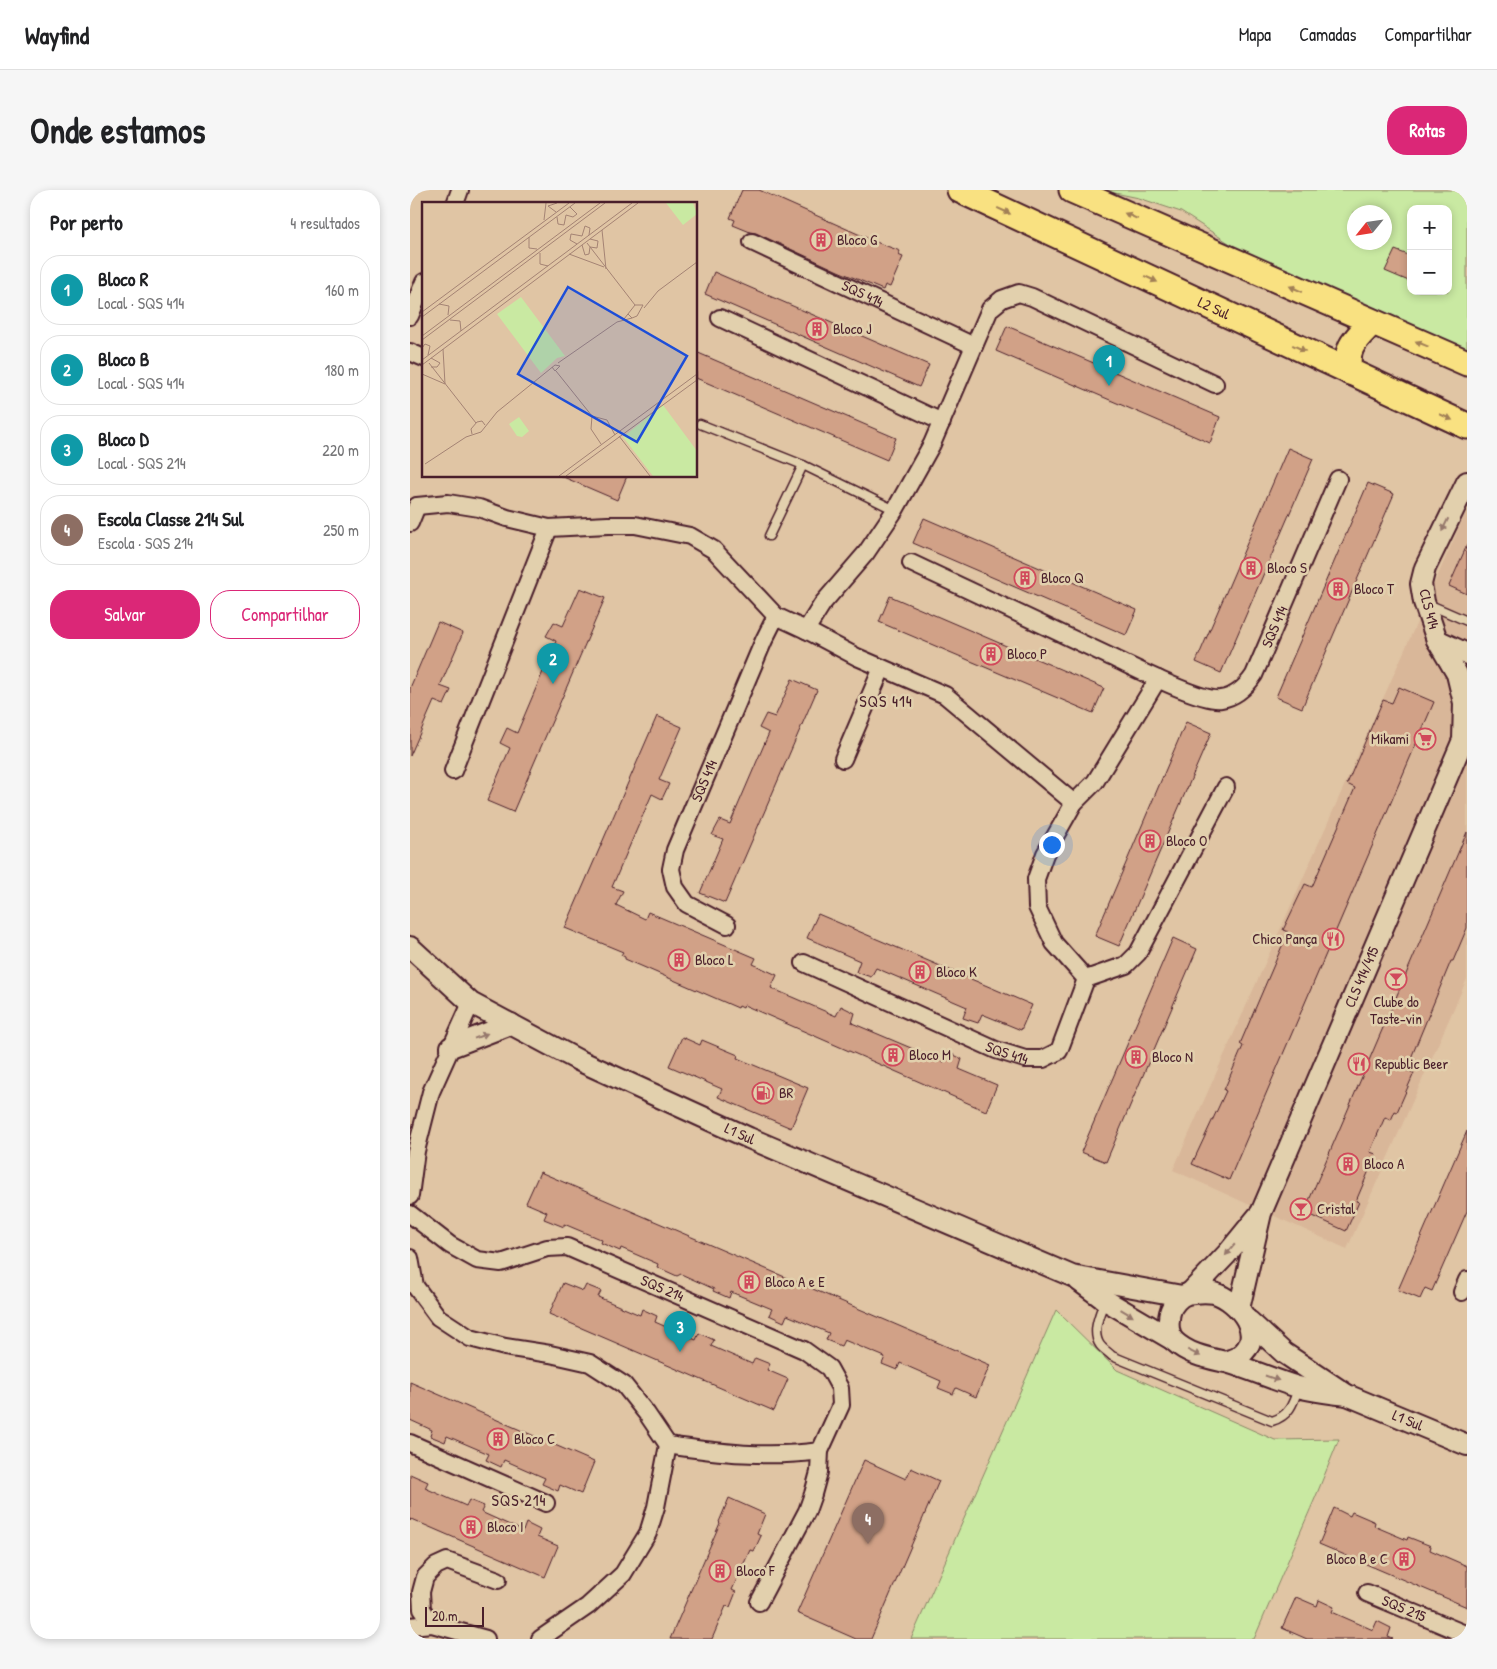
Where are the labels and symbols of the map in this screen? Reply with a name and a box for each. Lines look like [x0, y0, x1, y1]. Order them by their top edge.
inset map [422, 202, 698, 478]
north arrow [1347, 205, 1392, 250]
one-way arrow [997, 207, 1011, 215]
one-way arrow [1124, 212, 1138, 220]
building icon: Bloco G [809, 228, 833, 252]
place label: Bloco G [837, 229, 878, 250]
street label: SQS 414 [838, 275, 887, 312]
one-way arrow [1144, 275, 1158, 283]
one-way arrow [1289, 284, 1303, 292]
street label: L2 Sul [1195, 291, 1233, 324]
building icon: Bloco J [805, 317, 829, 341]
place label: Bloco J [833, 318, 872, 339]
one-way arrow [1415, 339, 1429, 347]
one-way arrow [1292, 344, 1306, 352]
pin: 1 [1093, 345, 1125, 386]
one-way arrow [1439, 413, 1453, 421]
one-way arrow [1441, 518, 1449, 533]
building icon: Bloco S [1239, 556, 1263, 580]
place label: Bloco S [1267, 557, 1307, 578]
building icon: Bloco Q [1013, 566, 1037, 590]
place label: Bloco Q [1041, 567, 1084, 588]
building icon: Bloco T [1326, 577, 1350, 601]
place label: Bloco T [1354, 578, 1395, 599]
street label: CLS 414 [1414, 586, 1445, 632]
street label: SQS 414 [1256, 602, 1293, 651]
building icon: Bloco P [979, 642, 1003, 666]
pin: 2 [537, 643, 569, 684]
place label: Bloco P [1007, 643, 1047, 664]
district label: SQS 414 [859, 690, 913, 712]
supermarket icon: Mikami [1413, 727, 1437, 751]
place label: Mikami [1371, 728, 1409, 749]
street label: SQS 414 [686, 756, 722, 805]
building icon: Bloco O [1138, 829, 1162, 853]
place label: Bloco O [1166, 830, 1207, 851]
your location [1039, 832, 1065, 858]
restaurant icon: Chico Pança [1321, 927, 1345, 951]
place label: Chico Pança [1252, 928, 1317, 949]
street label: CLS 414/415 [1339, 942, 1384, 1011]
building icon: Bloco L [667, 948, 691, 972]
place label: Bloco L [695, 949, 734, 970]
building icon: Bloco K [908, 960, 932, 984]
place label: Bloco K [936, 961, 977, 982]
bar icon: Clube do Taste-vin [1384, 967, 1408, 991]
place label: Clube do Taste-vin [1370, 991, 1422, 1029]
one-way arrow [474, 1031, 488, 1039]
street label: SQS 414 [982, 1036, 1031, 1069]
building icon: Bloco M [881, 1043, 905, 1067]
place label: Bloco M [909, 1044, 951, 1065]
building icon: Bloco N [1124, 1045, 1148, 1069]
place label: Bloco N [1152, 1046, 1193, 1067]
restaurant icon: Republic Beer [1347, 1052, 1371, 1076]
place label: Republic Beer [1375, 1053, 1449, 1074]
fuel station icon: BR [751, 1081, 775, 1105]
place label: BR [779, 1082, 794, 1103]
street label: L1 Sul [721, 1117, 759, 1149]
building icon: Bloco A [1336, 1152, 1360, 1176]
place label: Bloco A [1364, 1153, 1405, 1174]
bar icon: Cristal [1289, 1197, 1313, 1221]
place label: Cristal [1317, 1198, 1355, 1219]
one-way arrow [1224, 1244, 1235, 1257]
street label: SQS 214 [638, 1269, 688, 1307]
building icon: Bloco A e E [737, 1270, 761, 1294]
place label: Bloco A e E [765, 1271, 825, 1292]
one-way arrow [1121, 1308, 1134, 1317]
pin: 3 [664, 1311, 696, 1352]
one-way arrow [1187, 1349, 1201, 1357]
one-way arrow [1264, 1375, 1279, 1382]
street label: L1 Sul [1389, 1404, 1427, 1436]
building icon: Bloco C [486, 1427, 510, 1451]
place label: Bloco C [514, 1428, 555, 1449]
district label: SQS 214 [491, 1489, 547, 1511]
pin: 4 [852, 1503, 884, 1544]
building icon: Bloco I [459, 1515, 483, 1539]
place label: Bloco I [487, 1516, 523, 1537]
building icon: Bloco B e C [1392, 1547, 1416, 1571]
place label: Bloco B e C [1326, 1548, 1388, 1569]
building icon: Bloco F [708, 1559, 732, 1583]
place label: Bloco F [736, 1560, 775, 1581]
street label: SQS 215 [1379, 1589, 1430, 1627]
scale bar [425, 1604, 484, 1627]

